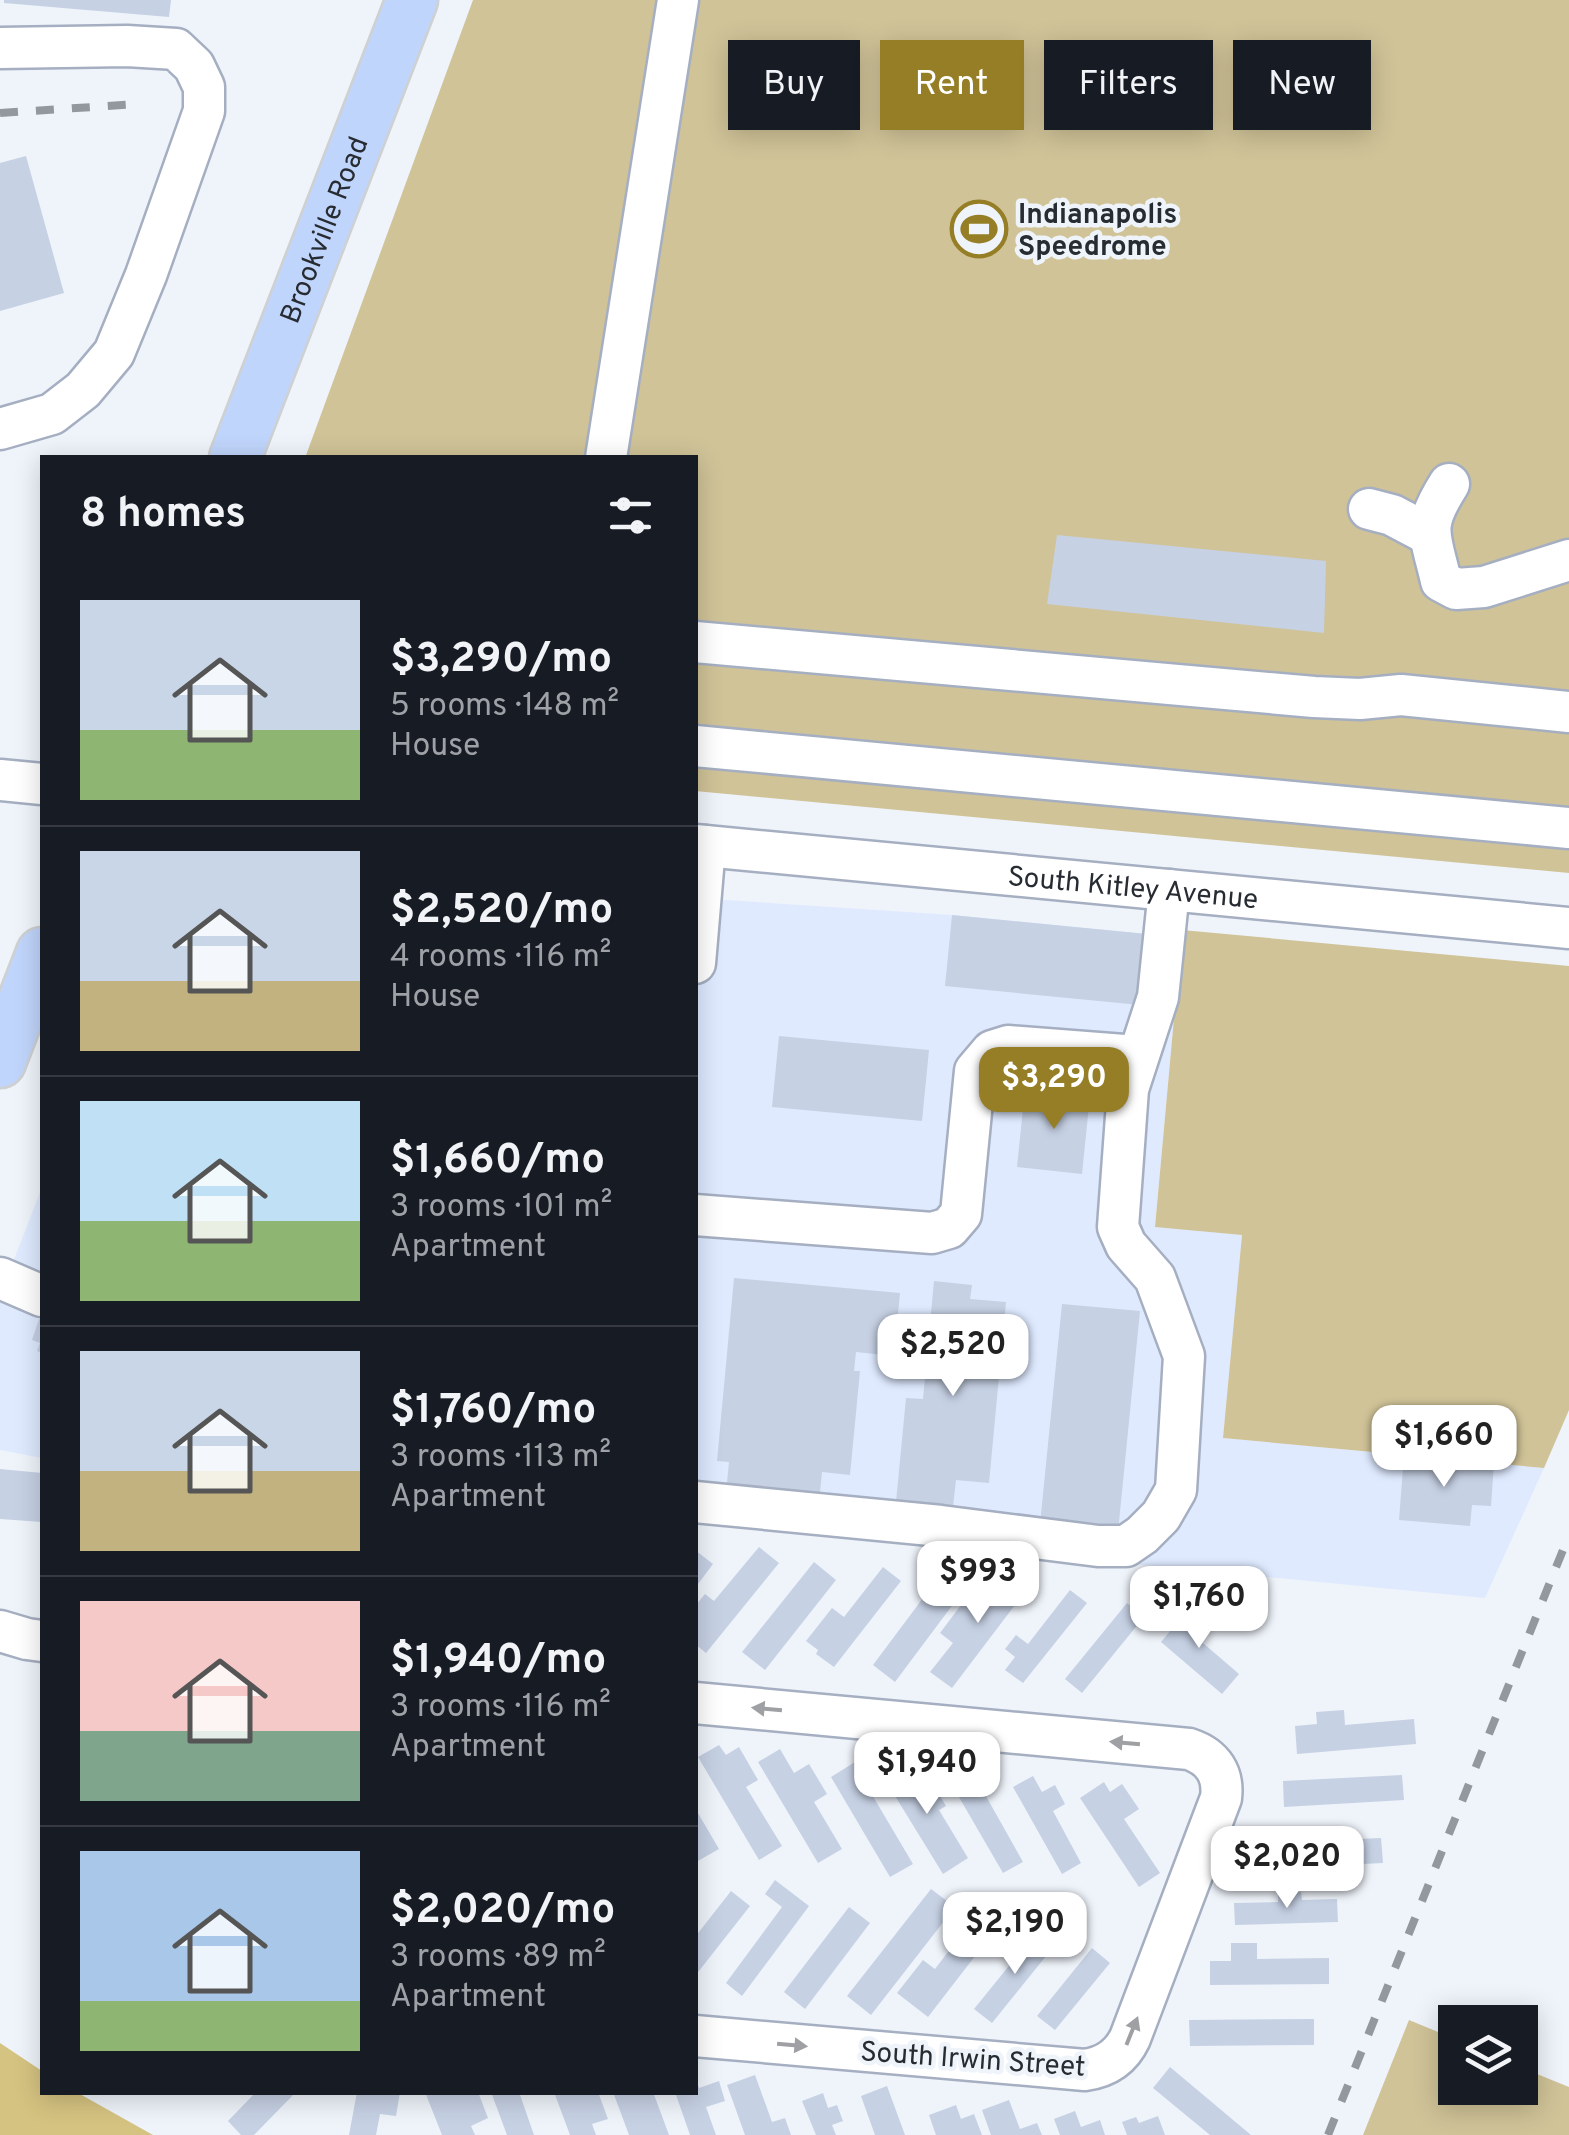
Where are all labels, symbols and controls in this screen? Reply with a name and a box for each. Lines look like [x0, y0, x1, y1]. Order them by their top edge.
chip: Buy [728, 40, 860, 130]
chip: Rent [880, 40, 1024, 130]
chip: Filters [1044, 40, 1213, 130]
chip: New [1233, 40, 1371, 130]
street label: Brookville Road [274, 132, 378, 329]
place label: Indianapolis Speedrome [1018, 198, 1177, 266]
sports icon: Indianapolis Speedrome [949, 199, 1009, 259]
icon: filters [603, 488, 658, 543]
text: 8 homes [80, 489, 246, 542]
text: $3,290/mo [390, 634, 612, 687]
icon: home [160, 640, 280, 760]
text: 5 rooms · 148 m² [390, 687, 619, 727]
text: House [390, 727, 480, 767]
street label: South Kitley Avenue [1006, 860, 1260, 919]
text: $2,520/mo [390, 885, 613, 938]
icon: home [160, 891, 280, 1011]
text: 4 rooms · 116 m² [390, 938, 611, 978]
text: House [390, 978, 480, 1018]
pin: $3,290 [973, 1047, 1135, 1132]
text: $3,290 [1001, 1059, 1107, 1099]
text: $1,660/mo [390, 1135, 605, 1188]
icon: home [160, 1141, 280, 1261]
text: 3 rooms · 101 m² [390, 1188, 612, 1228]
text: Apartment [390, 1228, 546, 1268]
pin: $2,520 [872, 1314, 1034, 1399]
text: $2,520 [899, 1326, 1007, 1366]
text: $1,760/mo [390, 1385, 596, 1438]
icon: home [160, 1391, 280, 1511]
pin: $1,660 [1363, 1405, 1525, 1490]
text: $1,660 [1394, 1417, 1494, 1457]
text: 3 rooms · 113 m² [390, 1438, 611, 1478]
text: Apartment [390, 1478, 546, 1518]
pin: $993 [919, 1541, 1037, 1626]
text: $993 [939, 1553, 1017, 1593]
pin: $1,760 [1118, 1566, 1280, 1651]
text: $1,760 [1152, 1578, 1246, 1618]
text: $1,940/mo [390, 1635, 606, 1688]
icon: home [160, 1641, 280, 1761]
text: 3 rooms · 116 m² [390, 1688, 611, 1728]
one-way arrow [750, 1701, 782, 1717]
text: Apartment [390, 1728, 546, 1768]
pin: $1,940 [846, 1732, 1008, 1817]
one-way arrow [1109, 1735, 1141, 1751]
text: $1,940 [876, 1744, 978, 1784]
pin: $2,020 [1206, 1826, 1368, 1911]
text: $2,020 [1233, 1838, 1341, 1878]
text: $2,020/mo [390, 1885, 615, 1938]
icon: home [160, 1891, 280, 2011]
pin: $2,190 [934, 1892, 1096, 1977]
text: $2,190 [965, 1904, 1065, 1944]
text: 3 rooms · 89 m² [390, 1938, 606, 1978]
text: Apartment [390, 1978, 546, 2018]
map controls [1438, 2005, 1538, 2105]
button: layers [1438, 2005, 1538, 2105]
one-way arrow [1124, 2016, 1140, 2045]
street label: South Irwin Street [859, 2035, 1086, 2087]
one-way arrow [777, 2037, 809, 2053]

